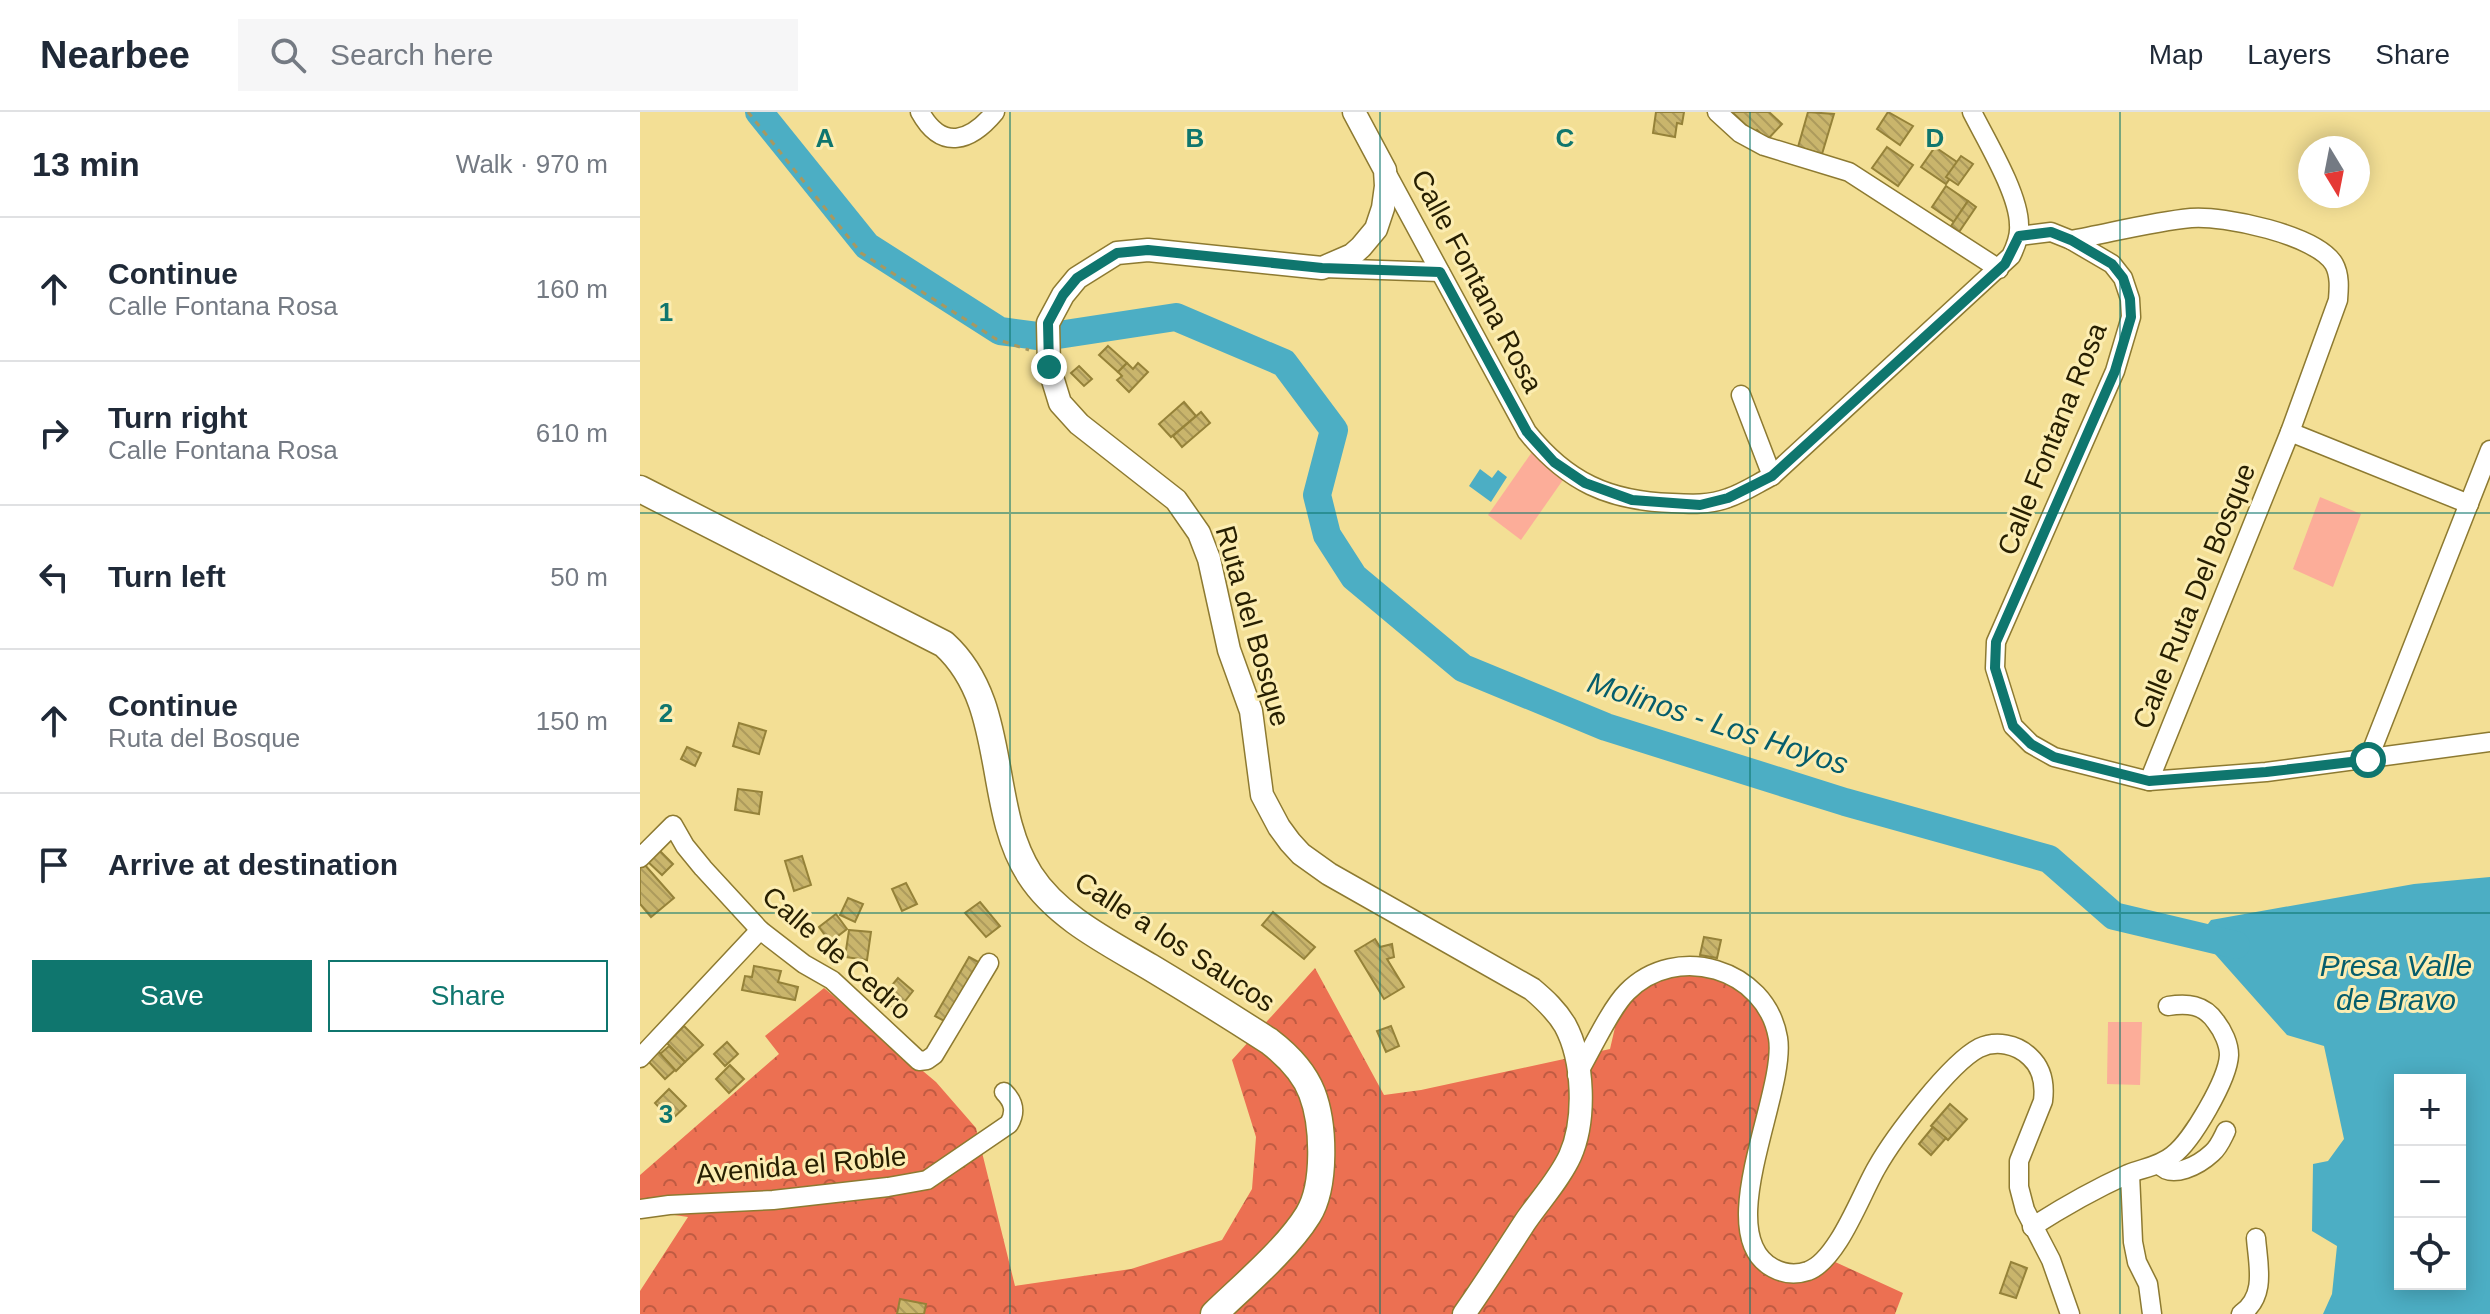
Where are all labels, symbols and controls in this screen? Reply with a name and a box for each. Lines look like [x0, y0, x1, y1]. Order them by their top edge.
search box [238, 19, 798, 91]
icon: search [266, 33, 310, 77]
text: Nearbee [40, 34, 190, 76]
text: Search here [330, 38, 493, 71]
text: Map [2149, 39, 2203, 70]
text: Layers [2247, 39, 2331, 70]
text: Share [2375, 39, 2450, 70]
text: A [816, 123, 835, 153]
text: B [1186, 123, 1204, 153]
text: C [1556, 123, 1575, 153]
text: D [1926, 123, 1944, 153]
north arrow [2298, 136, 2370, 208]
text: 13 min [32, 145, 140, 183]
text: Walk · 970 m [456, 149, 608, 179]
street label: Calle Fontana Rosa [1405, 164, 1549, 398]
text: Continue [108, 257, 238, 290]
icon: ahead [32, 267, 76, 311]
text: 160 m [536, 274, 608, 304]
text: Calle Fontana Rosa [108, 291, 338, 321]
text: 1 [659, 297, 673, 327]
street label: Calle Fontana Rosa [1991, 318, 2113, 560]
route end [1031, 349, 1067, 385]
text: Turn right [108, 401, 247, 434]
icon: right [32, 411, 76, 455]
text: 610 m [536, 418, 608, 448]
text: Calle Fontana Rosa [108, 435, 338, 465]
street label: Calle Ruta Del Bosque [2127, 459, 2261, 733]
street label: Ruta del Bosque [1210, 522, 1296, 730]
icon: left [32, 555, 76, 599]
text: Turn left [108, 560, 226, 593]
text: 50 m [550, 562, 608, 592]
water label: Molinos - Los Hoyos [1584, 665, 1852, 781]
text: Continue [108, 689, 238, 722]
text: 2 [659, 698, 673, 728]
icon: ahead [32, 699, 76, 743]
text: 150 m [536, 706, 608, 736]
text: Ruta del Bosque [108, 723, 300, 753]
route start [2350, 742, 2386, 778]
icon: arrive [32, 843, 76, 887]
text: Arrive at destination [108, 848, 398, 881]
street label: Calle a los Saucos [1069, 866, 1281, 1018]
street label: Calle de Cedro [756, 880, 918, 1026]
water label: Presa Valle de Bravo [2320, 949, 2472, 1016]
button: Save [32, 960, 312, 1032]
button: Share [328, 960, 608, 1032]
map controls [2394, 1074, 2466, 1290]
button: + [2394, 1074, 2466, 1146]
text: 3 [659, 1099, 673, 1129]
street label: Avenida el Roble [694, 1140, 908, 1190]
button: − [2394, 1146, 2466, 1218]
button: locate [2394, 1218, 2466, 1290]

